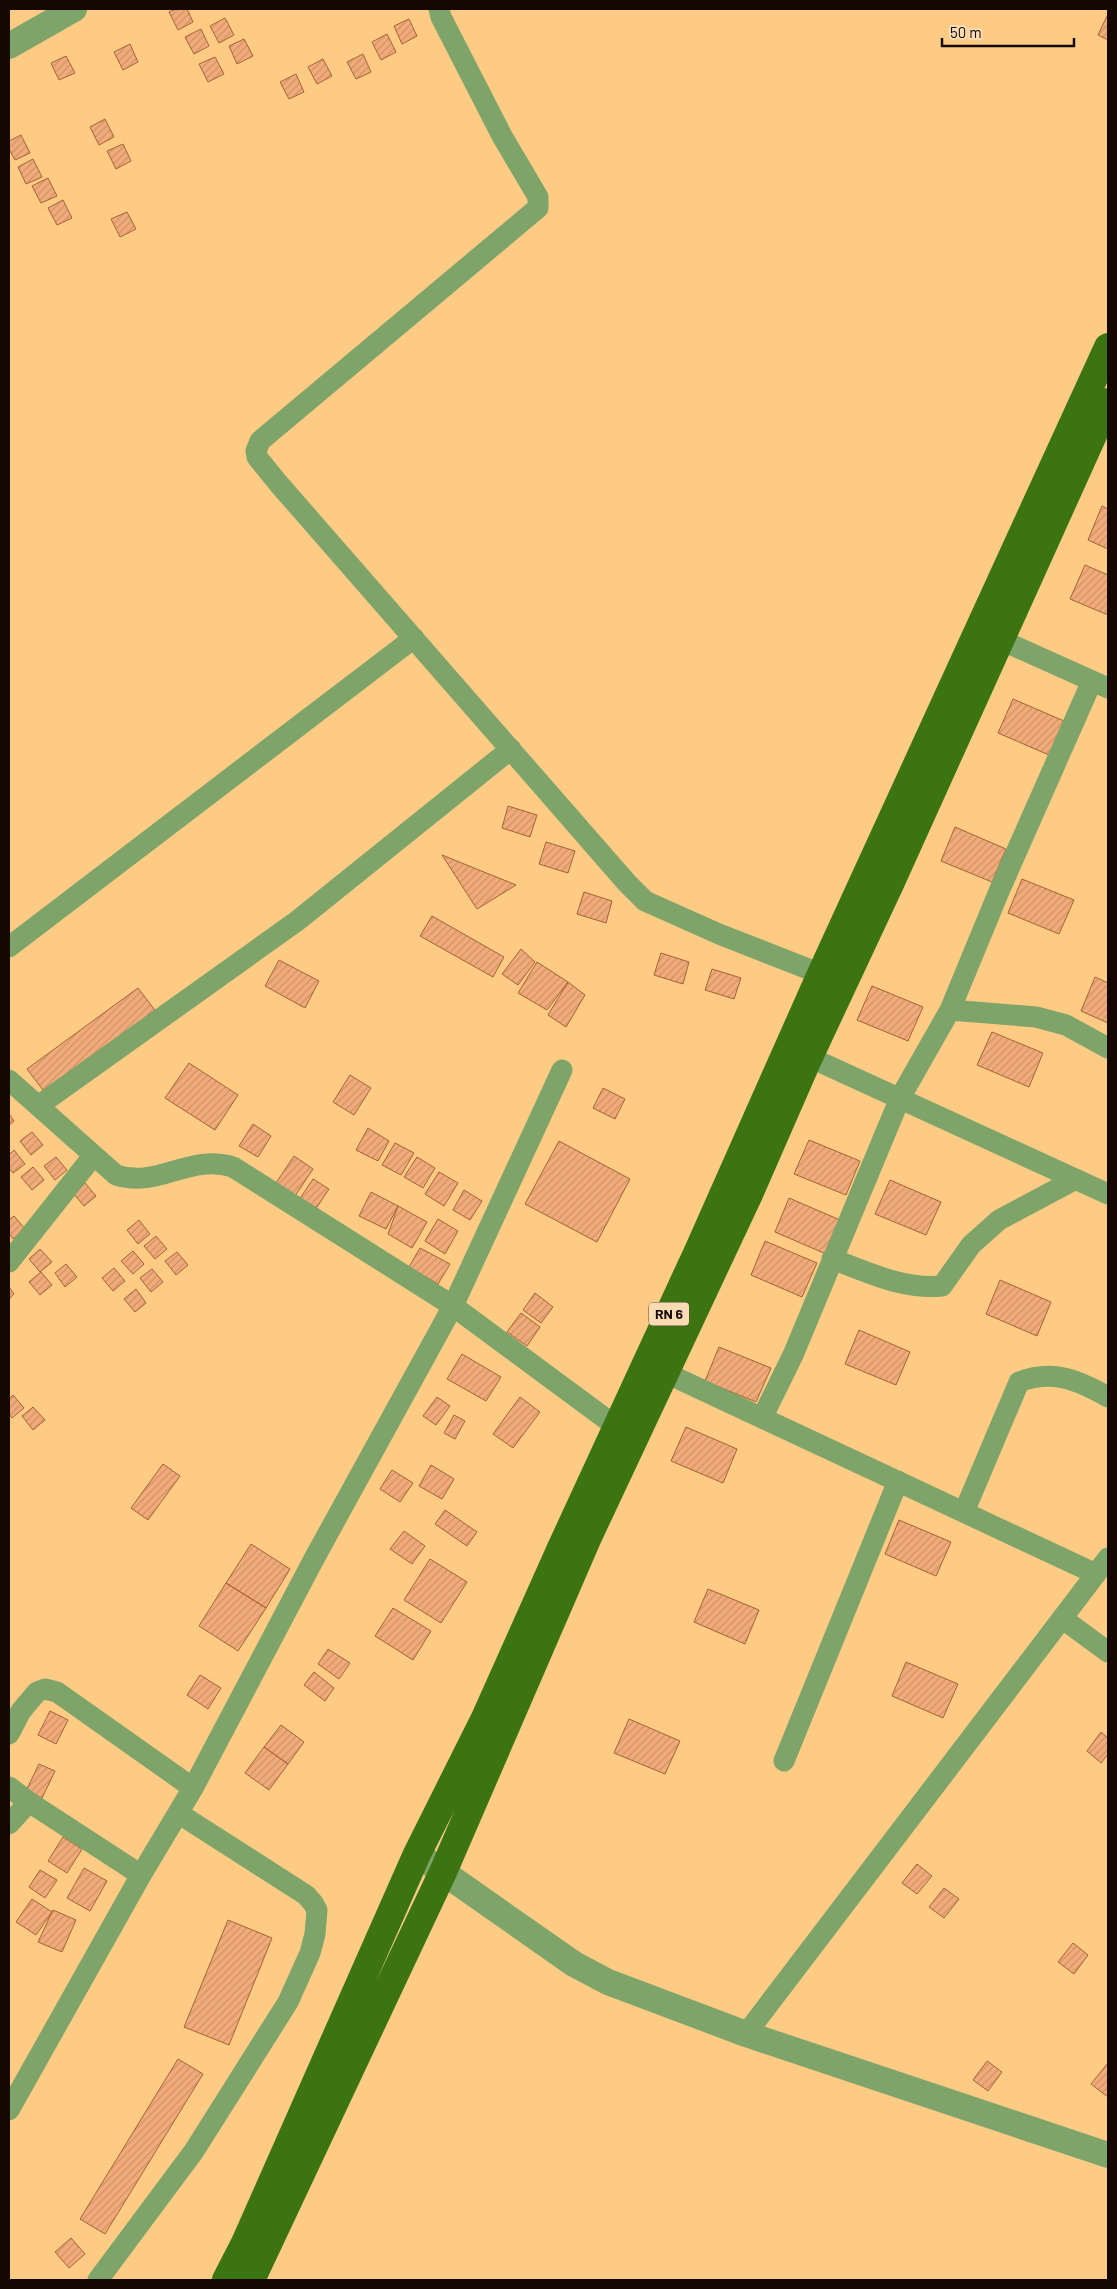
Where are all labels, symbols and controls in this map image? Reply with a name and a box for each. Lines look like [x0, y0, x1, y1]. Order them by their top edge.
scale bar [942, 15, 1074, 47]
text: 50 m [950, 23, 982, 41]
road number: RN 6 [649, 1302, 689, 1326]

